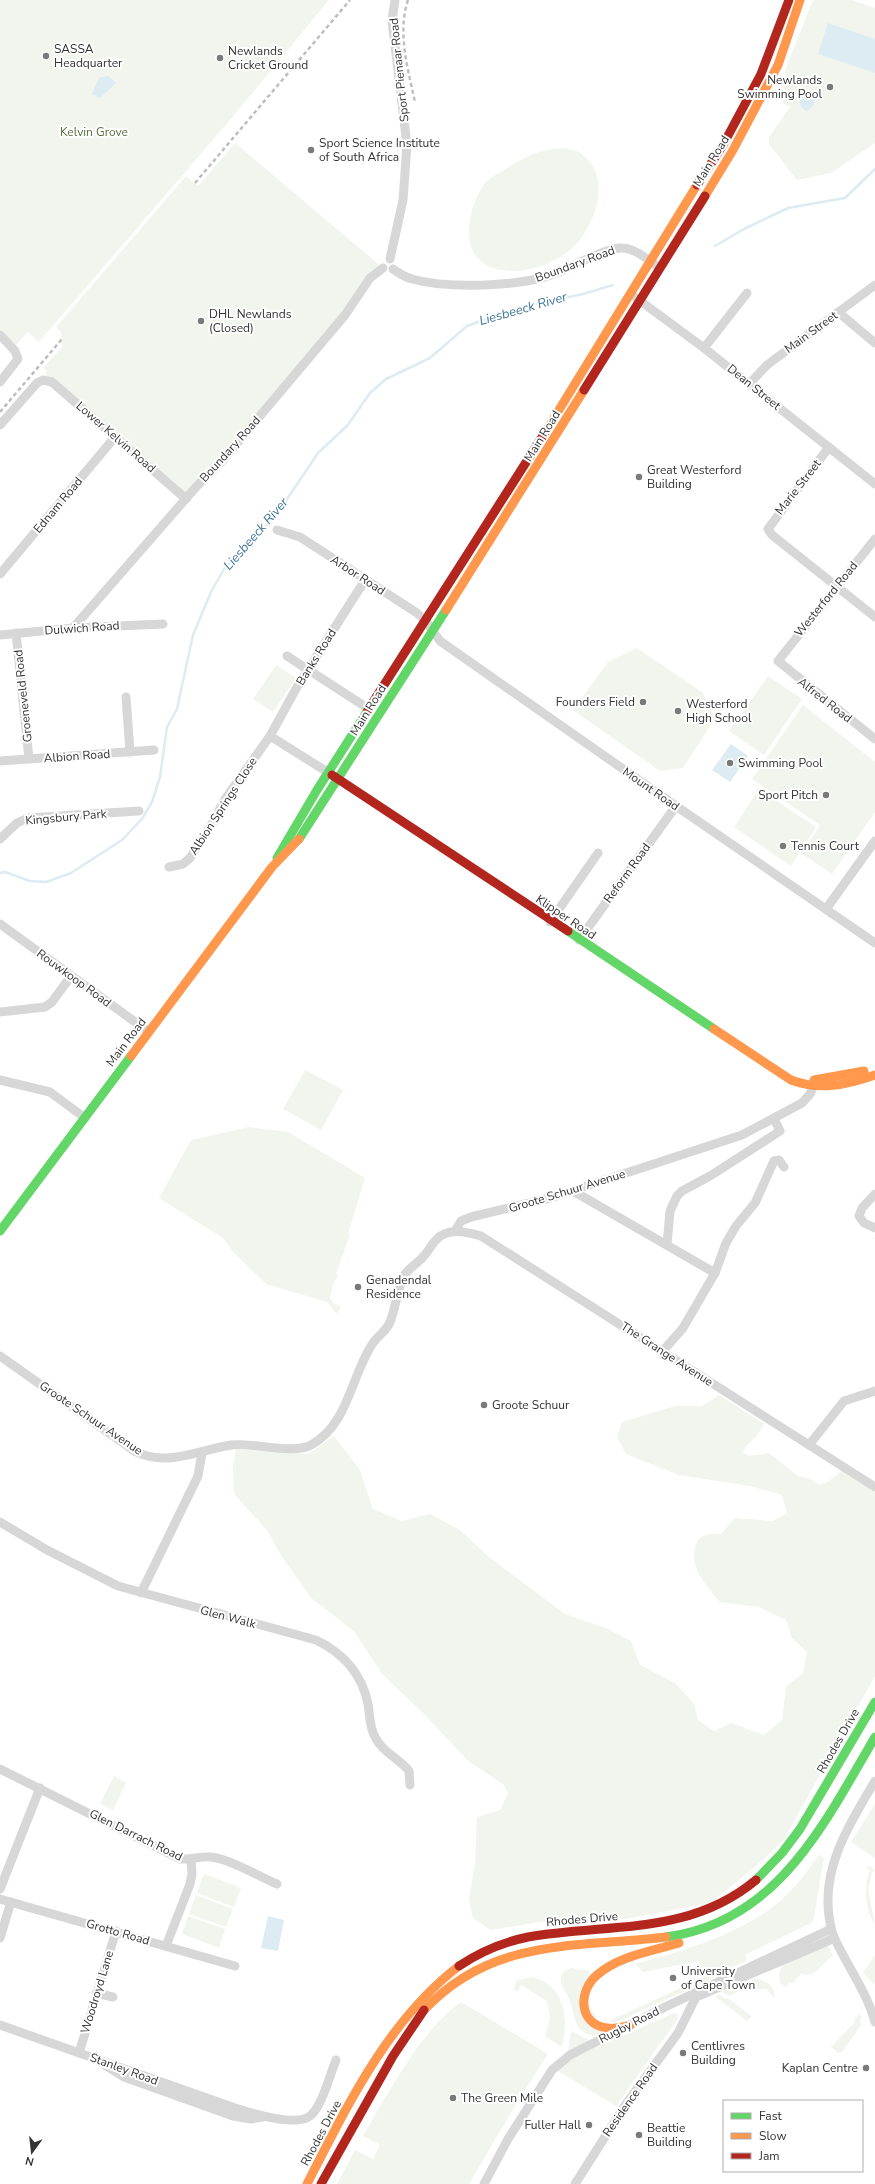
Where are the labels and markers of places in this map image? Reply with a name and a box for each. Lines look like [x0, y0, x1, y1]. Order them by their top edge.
place label: SASSA Headquarter [54, 41, 123, 71]
place label: Newlands Cricket Ground [228, 43, 308, 73]
marker: SASSA Headquarter [41, 51, 51, 61]
marker: Newlands Cricket Ground [215, 53, 225, 63]
place label: Newlands Swimming Pool [737, 72, 822, 102]
marker: Newlands Swimming Pool [825, 82, 835, 92]
place label: Sport Science Institute of South Africa [319, 135, 440, 165]
marker: Sport Science Institute of South Africa [306, 145, 316, 155]
place label: DHL Newlands (Closed) [209, 306, 292, 336]
marker: DHL Newlands (Closed) [196, 316, 206, 326]
place label: Great Westerford Building [647, 462, 741, 492]
marker: Great Westerford Building [634, 472, 644, 482]
place label: Founders Field [556, 694, 635, 710]
place label: Westerford High School [686, 696, 752, 726]
marker: Founders Field [638, 697, 648, 707]
marker: Westerford High School [673, 706, 683, 716]
place label: Swimming Pool [738, 755, 823, 771]
marker: Swimming Pool [725, 758, 735, 768]
place label: Sport Pitch [758, 787, 818, 803]
marker: Sport Pitch [821, 790, 831, 800]
place label: Tennis Court [791, 838, 860, 854]
marker: Tennis Court [778, 841, 788, 851]
place label: Genadendal Residence [366, 1272, 432, 1302]
marker: Genadendal Residence [353, 1282, 363, 1292]
place label: Groote Schuur [492, 1397, 570, 1413]
marker: Groote Schuur [479, 1400, 489, 1410]
place label: University of Cape Town [681, 1963, 755, 1993]
marker: University of Cape Town [668, 1973, 678, 1983]
place label: Centlivres Building [691, 2038, 745, 2068]
marker: Centlivres Building [678, 2048, 688, 2058]
place label: Kaplan Centre [782, 2060, 858, 2076]
marker: Kaplan Centre [861, 2063, 871, 2073]
place label: The Green Mile [461, 2090, 543, 2106]
marker: The Green Mile [448, 2093, 458, 2103]
place label: Fuller Hall [524, 2117, 581, 2133]
marker: Fuller Hall [584, 2120, 594, 2130]
place label: Beattie Building [647, 2120, 692, 2150]
marker: Beattie Building [634, 2130, 644, 2140]

